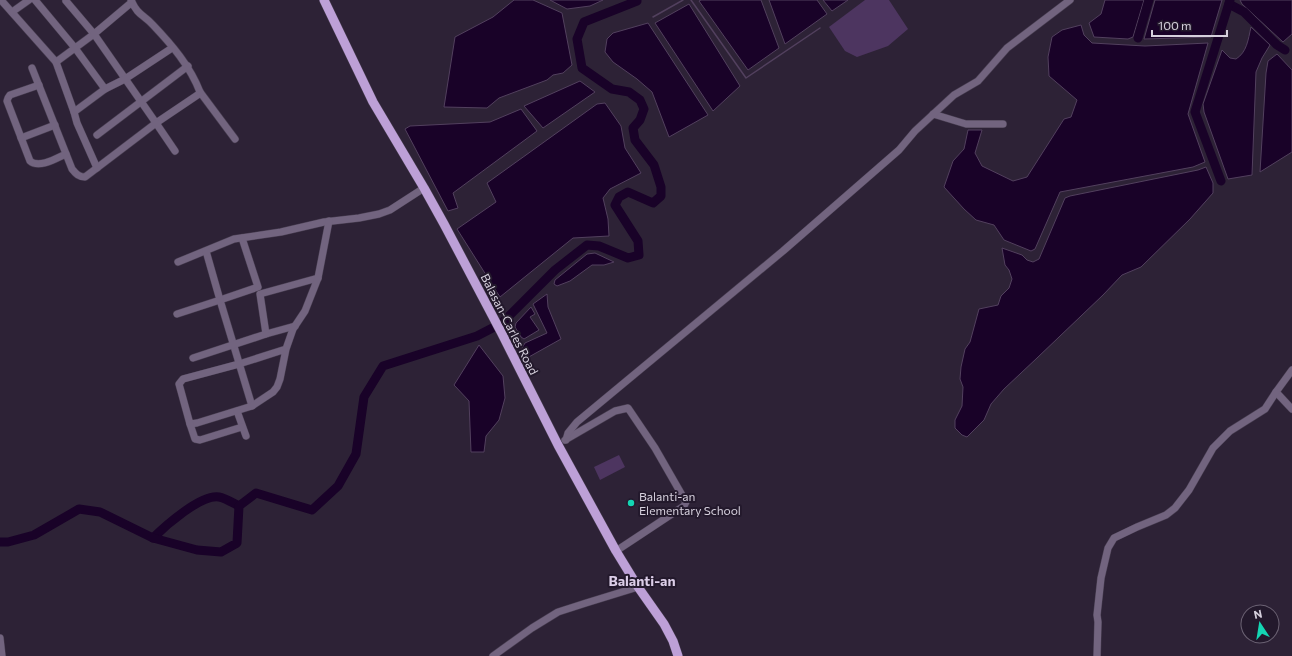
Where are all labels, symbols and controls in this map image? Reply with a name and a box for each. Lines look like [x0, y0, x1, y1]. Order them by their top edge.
scale bar [1152, 12, 1227, 38]
text: 100 m [1158, 18, 1192, 32]
street label: Balasan-Carles Road [478, 271, 542, 377]
place label: Balanti-an Elementary School [639, 489, 741, 517]
marker: Balanti-an Elementary School [626, 498, 636, 508]
district label: Balanti-an [608, 572, 676, 589]
north arrow [1240, 604, 1280, 644]
text: N [1252, 607, 1263, 621]

